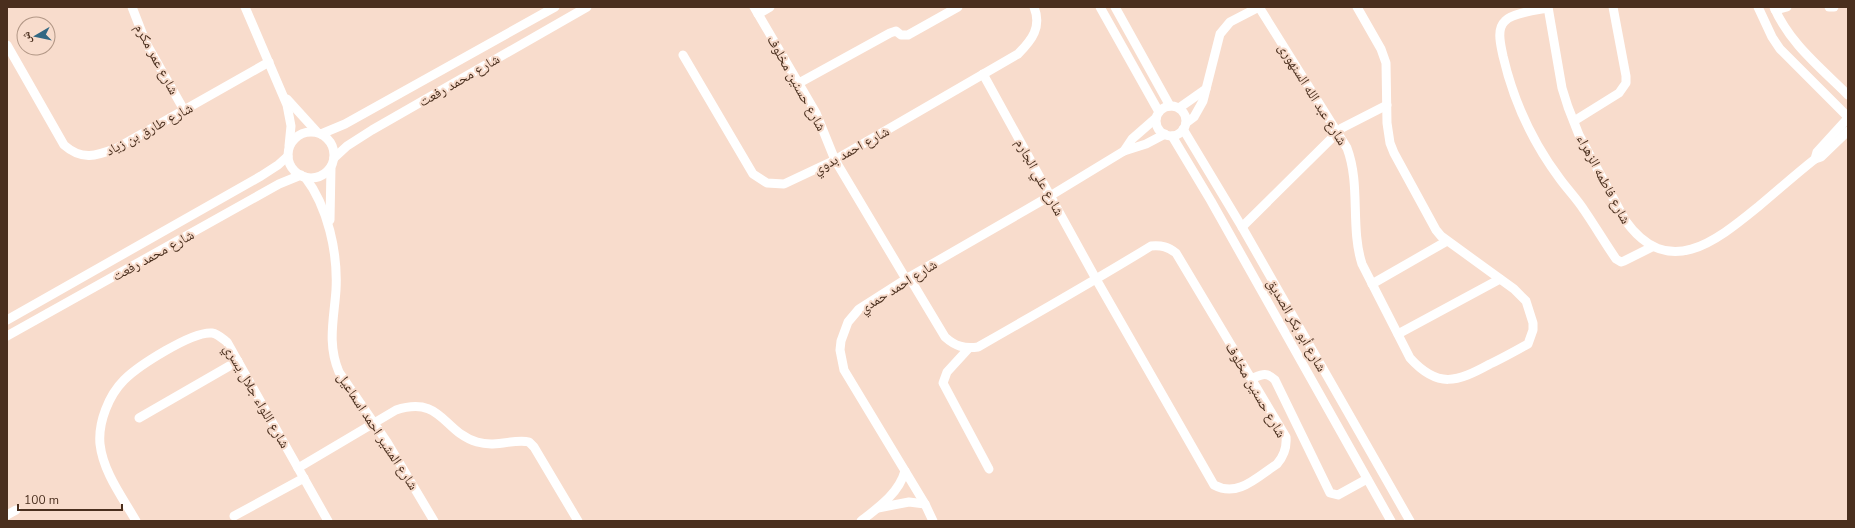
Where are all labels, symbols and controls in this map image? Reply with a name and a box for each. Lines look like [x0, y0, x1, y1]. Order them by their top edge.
north arrow [16, 16, 56, 56]
street label: شارع عمر مكرم [130, 20, 183, 98]
text: ش [18, 30, 35, 44]
street label: شارع حسنين مخلوف [762, 32, 831, 135]
street label: شارع عبد الله السنهورى [1274, 40, 1352, 149]
street label: شارع محمد رفعت [415, 50, 503, 111]
street label: شارع طارق بن زياد [102, 98, 196, 160]
street label: شارع احمد بدوي [810, 122, 893, 181]
street label: شارع فاطمه الزهراء [1572, 131, 1635, 227]
street label: شارع علي الجارم [1009, 135, 1069, 220]
street label: شارع محمد رفعت [109, 225, 197, 286]
street label: شارع احمد حمدي [856, 255, 942, 319]
street label: شارع أبو بكر الصديق [1262, 275, 1331, 375]
street label: شارع حسنين مخلوف [1221, 339, 1291, 441]
street label: شارع اللواء جلال يسري [218, 341, 294, 453]
street label: شارع المشير احمد اسماعيل [332, 369, 423, 494]
scale bar [18, 486, 122, 512]
text: 100 m [24, 492, 59, 508]

